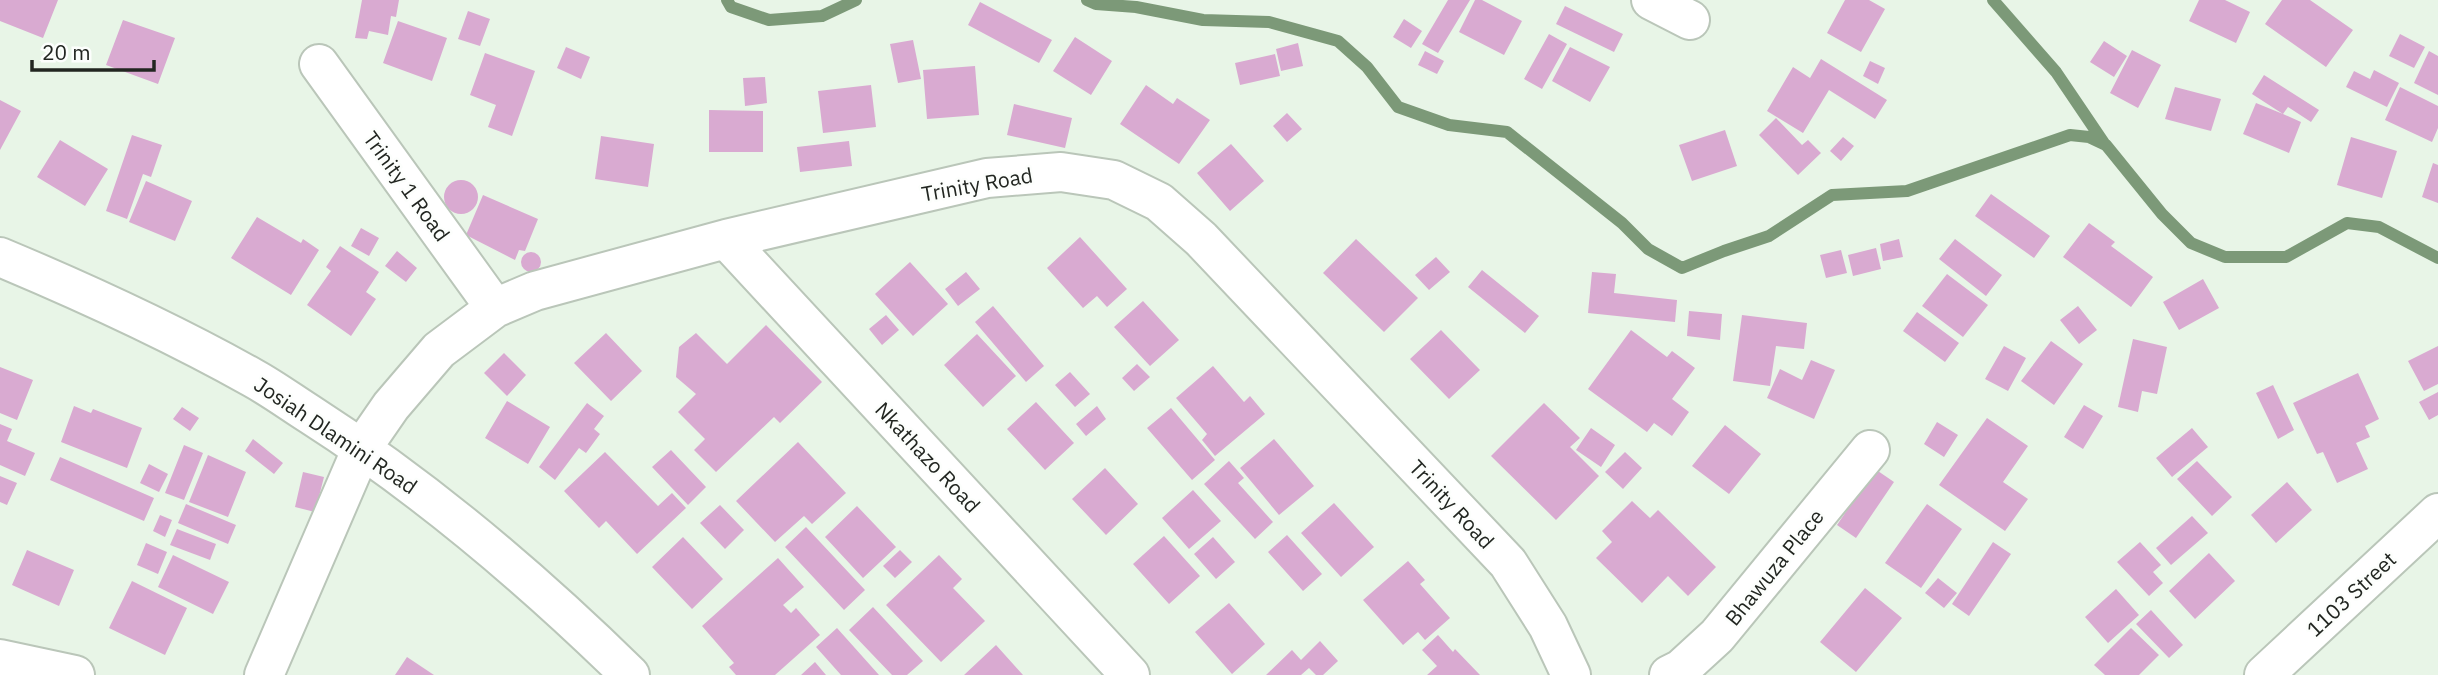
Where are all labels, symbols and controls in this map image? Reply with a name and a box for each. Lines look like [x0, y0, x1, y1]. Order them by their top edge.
scale bar [32, 28, 154, 72]
text: 20 m [42, 38, 91, 66]
street label: Trinity 1 Road [358, 125, 456, 247]
street label: Trinity Road [919, 160, 1035, 208]
street label: Josiah Dlamini Road [249, 370, 423, 500]
street label: Nkathazo Road [869, 395, 987, 519]
street label: Trinity Road [1403, 453, 1501, 555]
street label: Bhawuza Place [1718, 503, 1830, 631]
street label: 1103 Street [2300, 545, 2402, 643]

